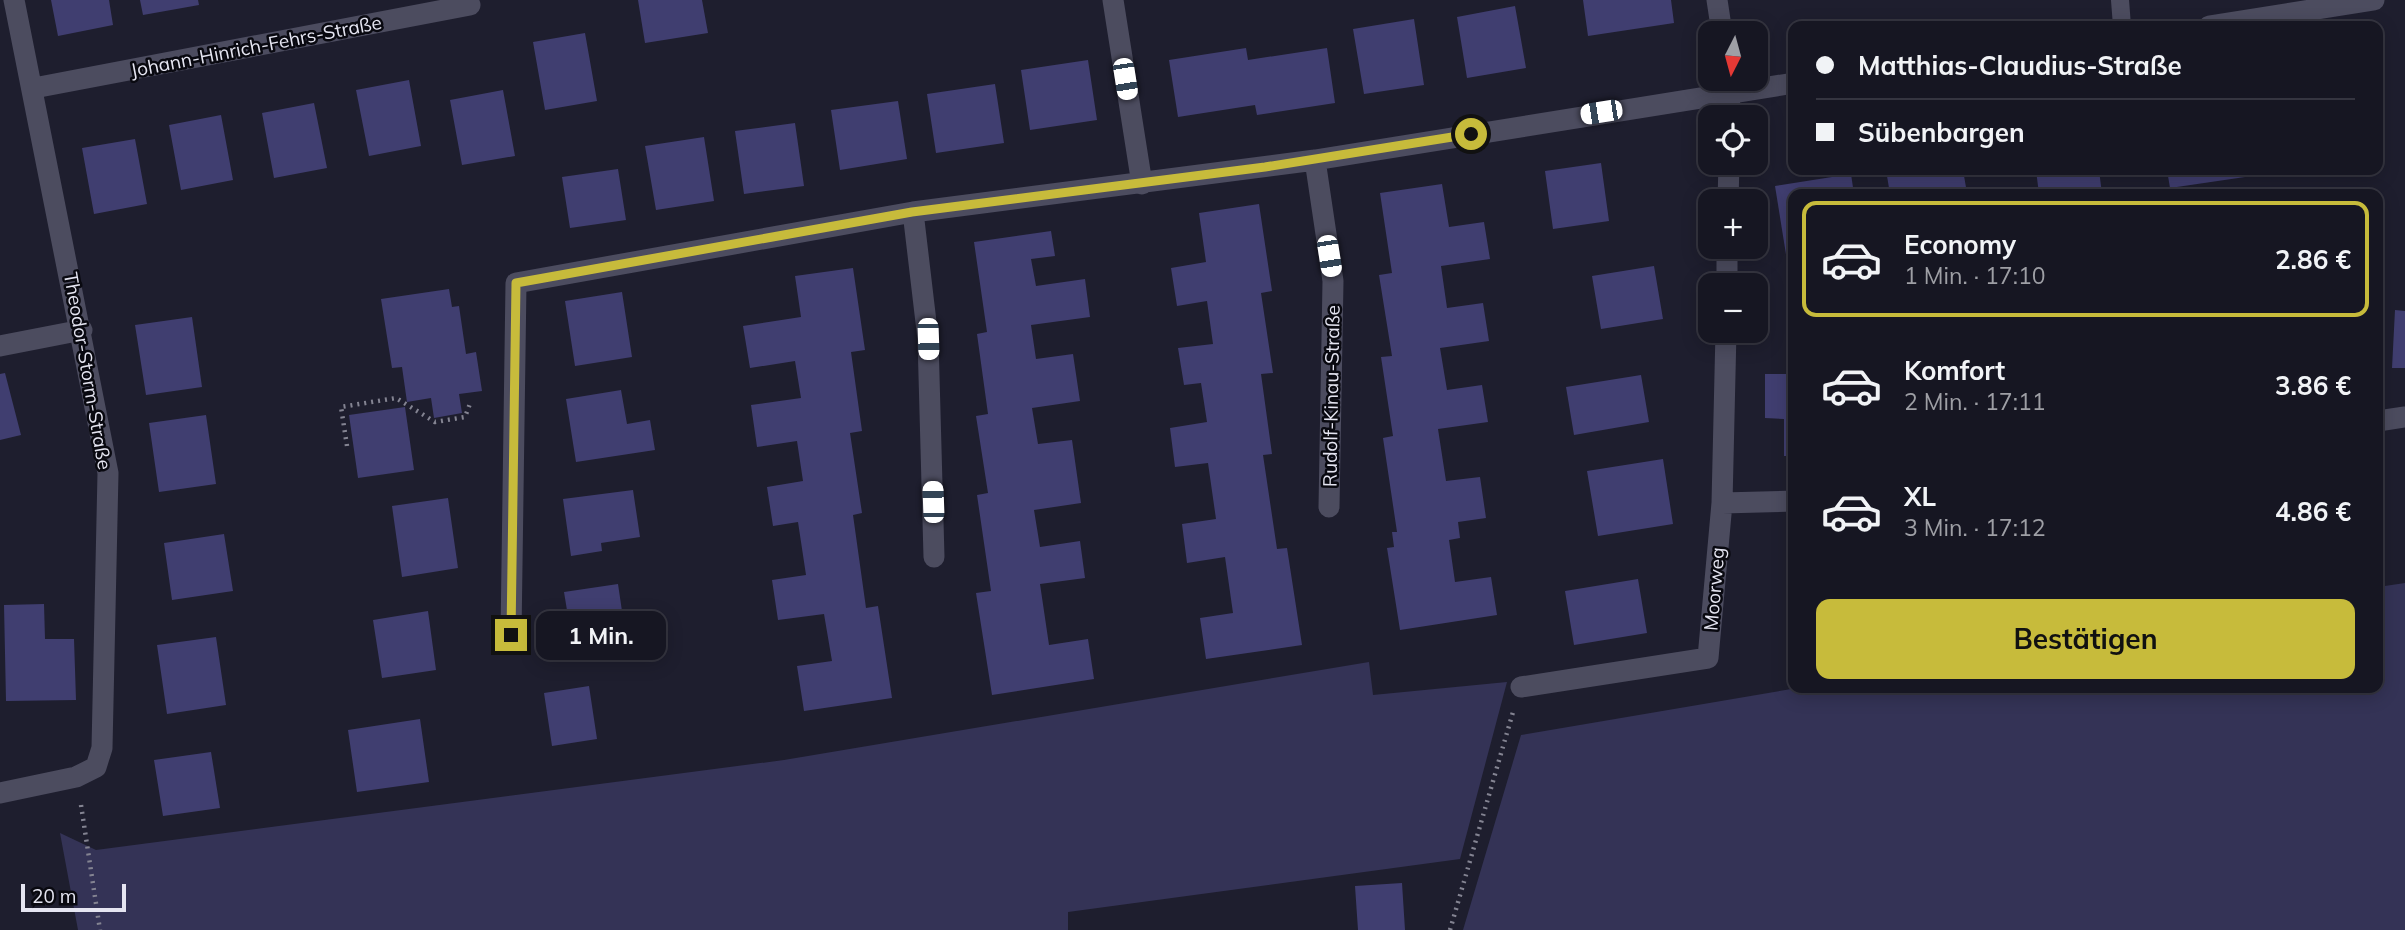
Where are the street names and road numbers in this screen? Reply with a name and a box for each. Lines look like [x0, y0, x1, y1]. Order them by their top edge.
street label: Johann-Hinrich-Fehrs-Straße [128, 10, 384, 82]
street label: Theodor-Storm-Straße [59, 271, 117, 471]
street label: Rudolf-Kinau-Straße [1317, 305, 1345, 487]
street label: Moorweg [1698, 546, 1730, 632]

